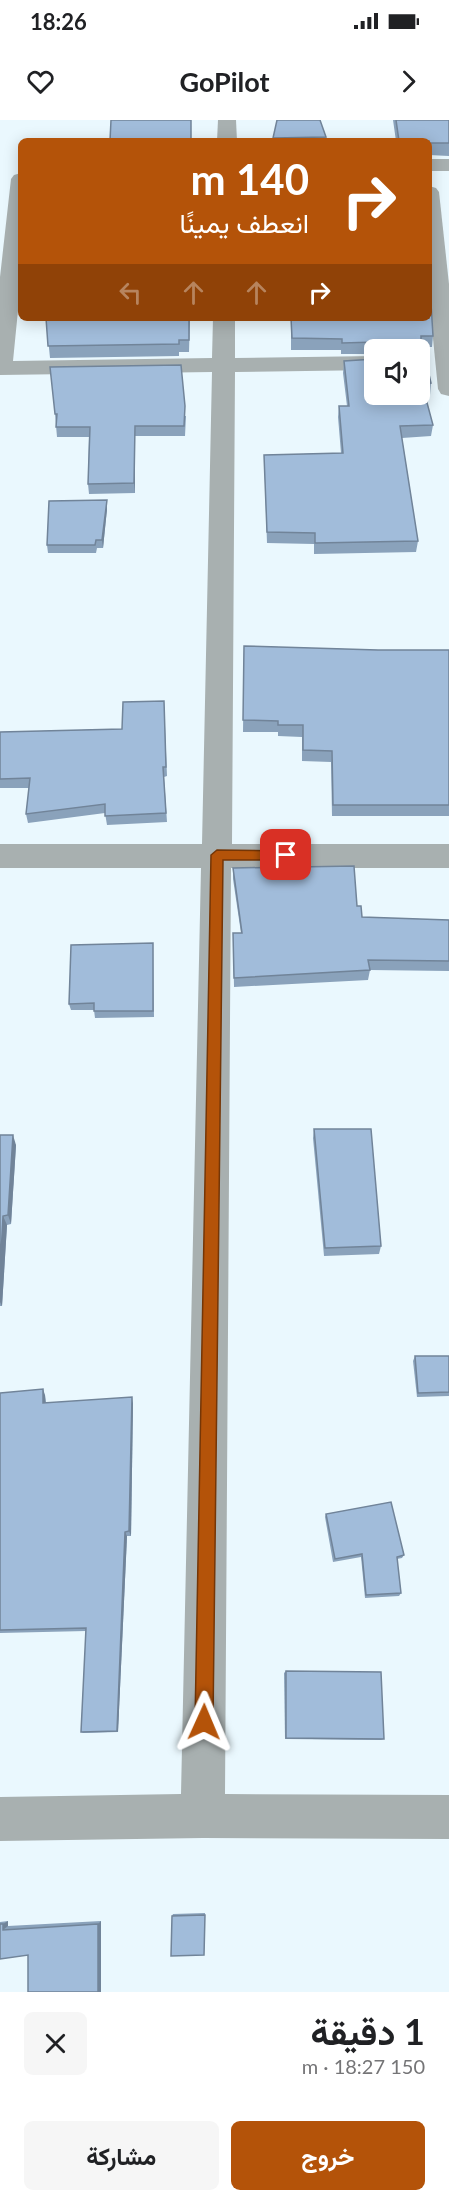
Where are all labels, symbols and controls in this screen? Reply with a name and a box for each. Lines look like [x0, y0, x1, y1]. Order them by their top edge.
text: 18:26 [30, 8, 87, 35]
icon: heart [24, 65, 57, 98]
text: GoPilot [179, 65, 270, 98]
icon: forward [392, 65, 425, 98]
text: 140 m [191, 154, 309, 204]
icon: right [330, 162, 408, 240]
text: انعطف يمينًا [180, 206, 309, 239]
icon: left [114, 276, 147, 309]
icon: ahead [177, 276, 210, 309]
icon: ahead [240, 276, 273, 309]
icon: right [303, 276, 336, 309]
map controls [364, 339, 430, 405]
button: sound [364, 339, 430, 405]
pin [260, 829, 311, 880]
icon: arrive [269, 838, 302, 871]
position arrow [172, 1690, 236, 1754]
text: 1 دقيقة [310, 2009, 425, 2053]
button: close [24, 2012, 87, 2075]
text: 150 m · 18:27 [302, 2054, 425, 2078]
button: مشاركة [24, 2121, 219, 2190]
button: خروج [231, 2121, 425, 2190]

